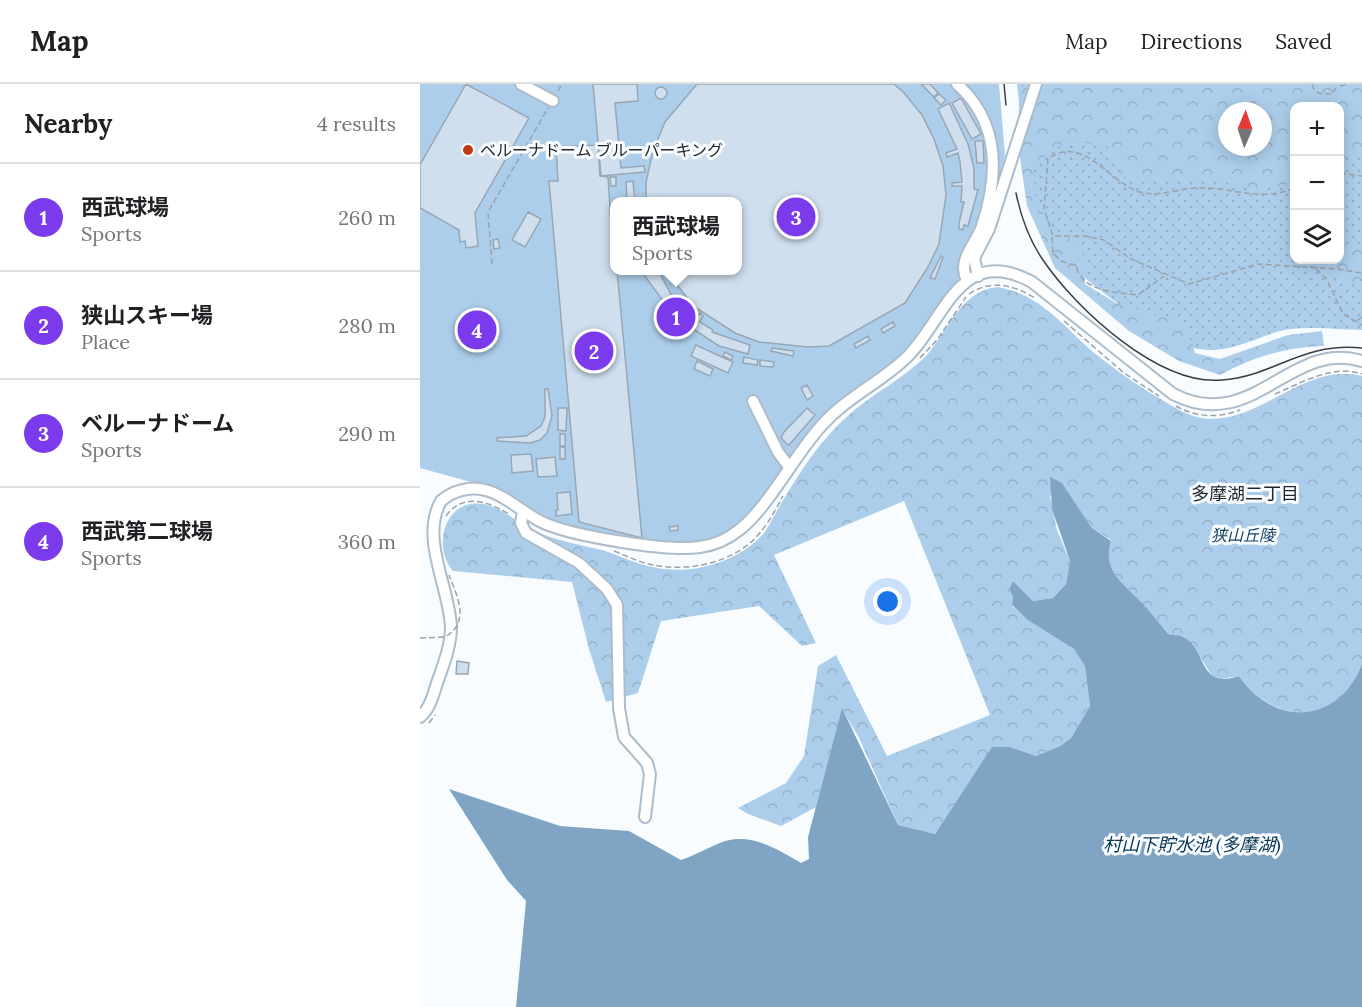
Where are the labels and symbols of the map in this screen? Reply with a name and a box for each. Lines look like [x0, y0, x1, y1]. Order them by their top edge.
north arrow [1218, 102, 1272, 156]
place label: ベルーナドーム ブルーパーキング [480, 140, 723, 160]
marker: ベルーナドーム ブルーパーキング [461, 143, 475, 157]
pin: 3 [776, 194, 815, 240]
pin: 1 [656, 294, 696, 340]
pin: 4 [458, 308, 496, 352]
pin: 2 [574, 328, 614, 374]
district label: 多摩湖二丁目 [1191, 482, 1299, 505]
park label: 狭山丘陵 [1211, 525, 1277, 545]
your location [873, 587, 902, 616]
water label: 村山下貯水池 (多摩湖) [1103, 833, 1281, 856]

